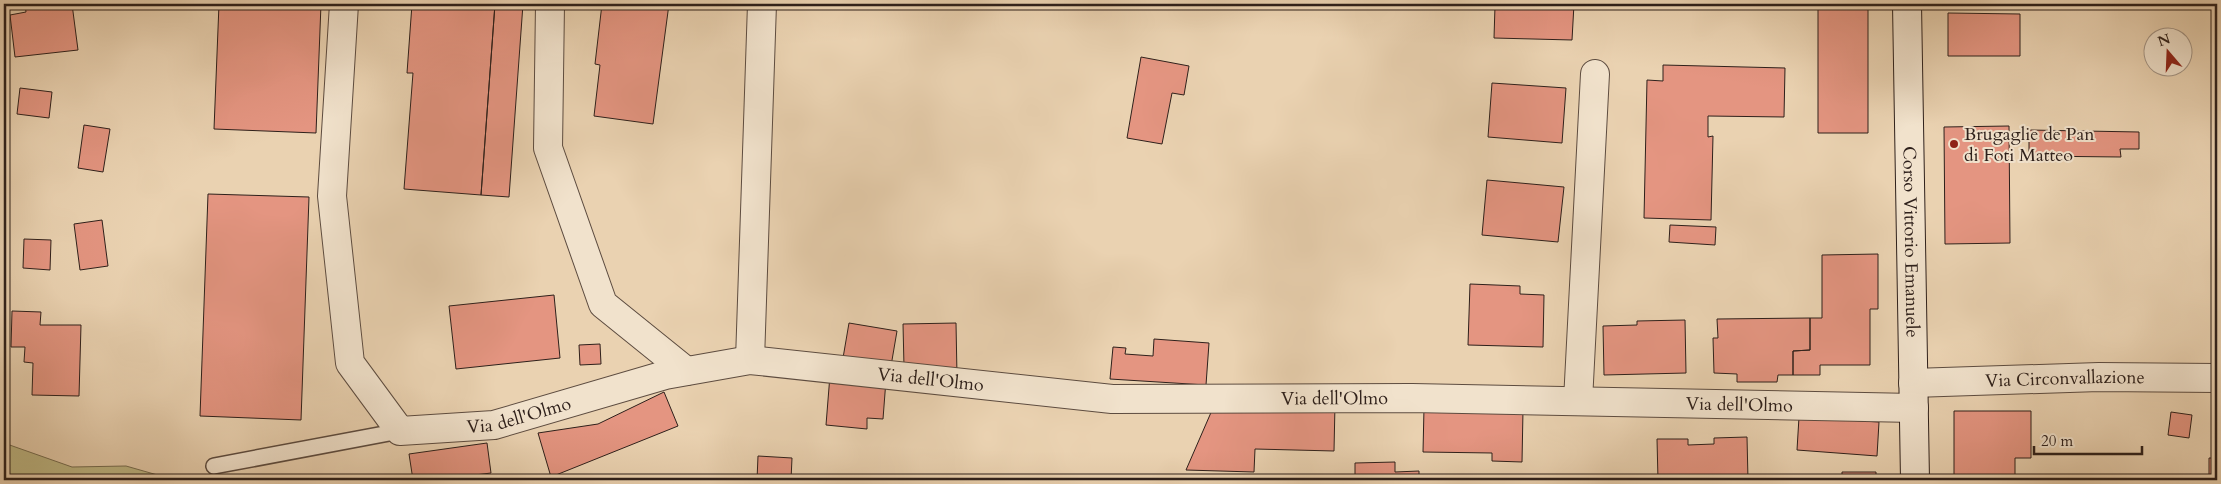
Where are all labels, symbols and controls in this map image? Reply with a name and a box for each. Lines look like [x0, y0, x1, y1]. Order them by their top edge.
north arrow [2144, 28, 2194, 78]
text: N [2155, 29, 2173, 51]
place label: Brugaglie de Pan di Foti Matteo [1964, 122, 2095, 168]
marker: Brugaglie de Pan di Foti Matteo [1948, 138, 1960, 150]
street label: Corso Vittorio Emanuele [1896, 146, 1925, 338]
street label: Via dell'Olmo [876, 362, 985, 398]
street label: Via Circonvallazione [1985, 365, 2145, 394]
street label: Via dell'Olmo [1281, 386, 1388, 411]
street label: Via dell'Olmo [466, 391, 574, 440]
street label: Via dell'Olmo [1686, 391, 1793, 419]
scale bar [2034, 424, 2141, 456]
text: 20 m [2041, 431, 2073, 451]

